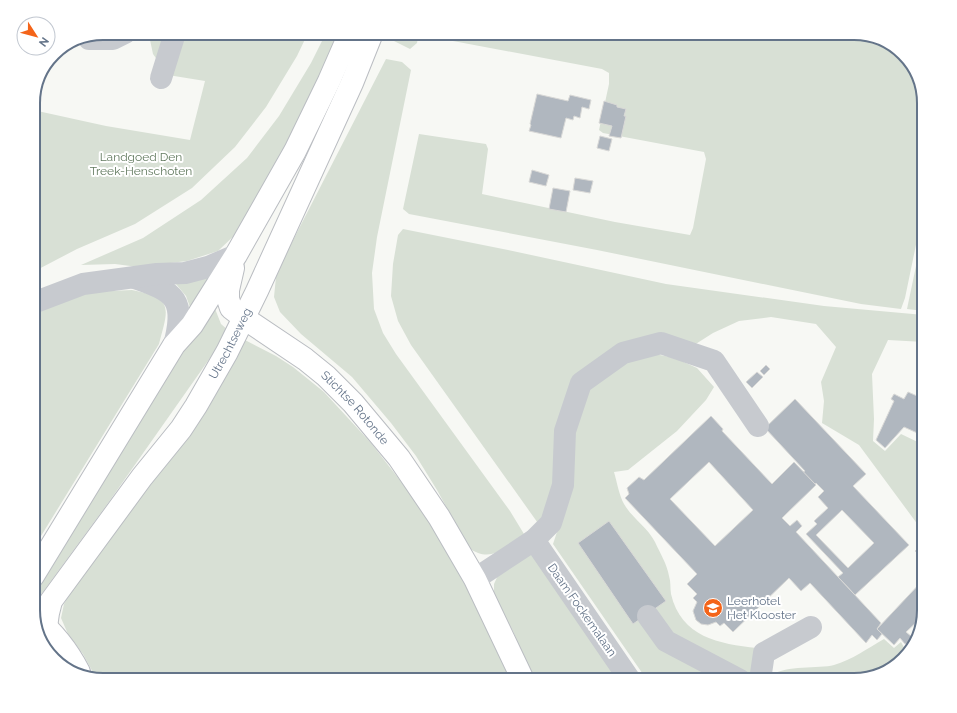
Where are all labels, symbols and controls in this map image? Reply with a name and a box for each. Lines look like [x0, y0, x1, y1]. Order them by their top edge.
north arrow [16, 16, 56, 56]
text: N [36, 34, 51, 49]
park label: Landgoed Den Treek-Henschoten [90, 150, 192, 178]
street label: Utrechtseweg [206, 306, 255, 382]
street label: Stichtse Rotonde [318, 368, 392, 447]
street label: Daam Fockemalaan [545, 561, 619, 659]
place label: Leerhotel Het Klooster [727, 594, 797, 622]
school or university icon: Leerhotel Het Klooster [702, 597, 724, 619]

